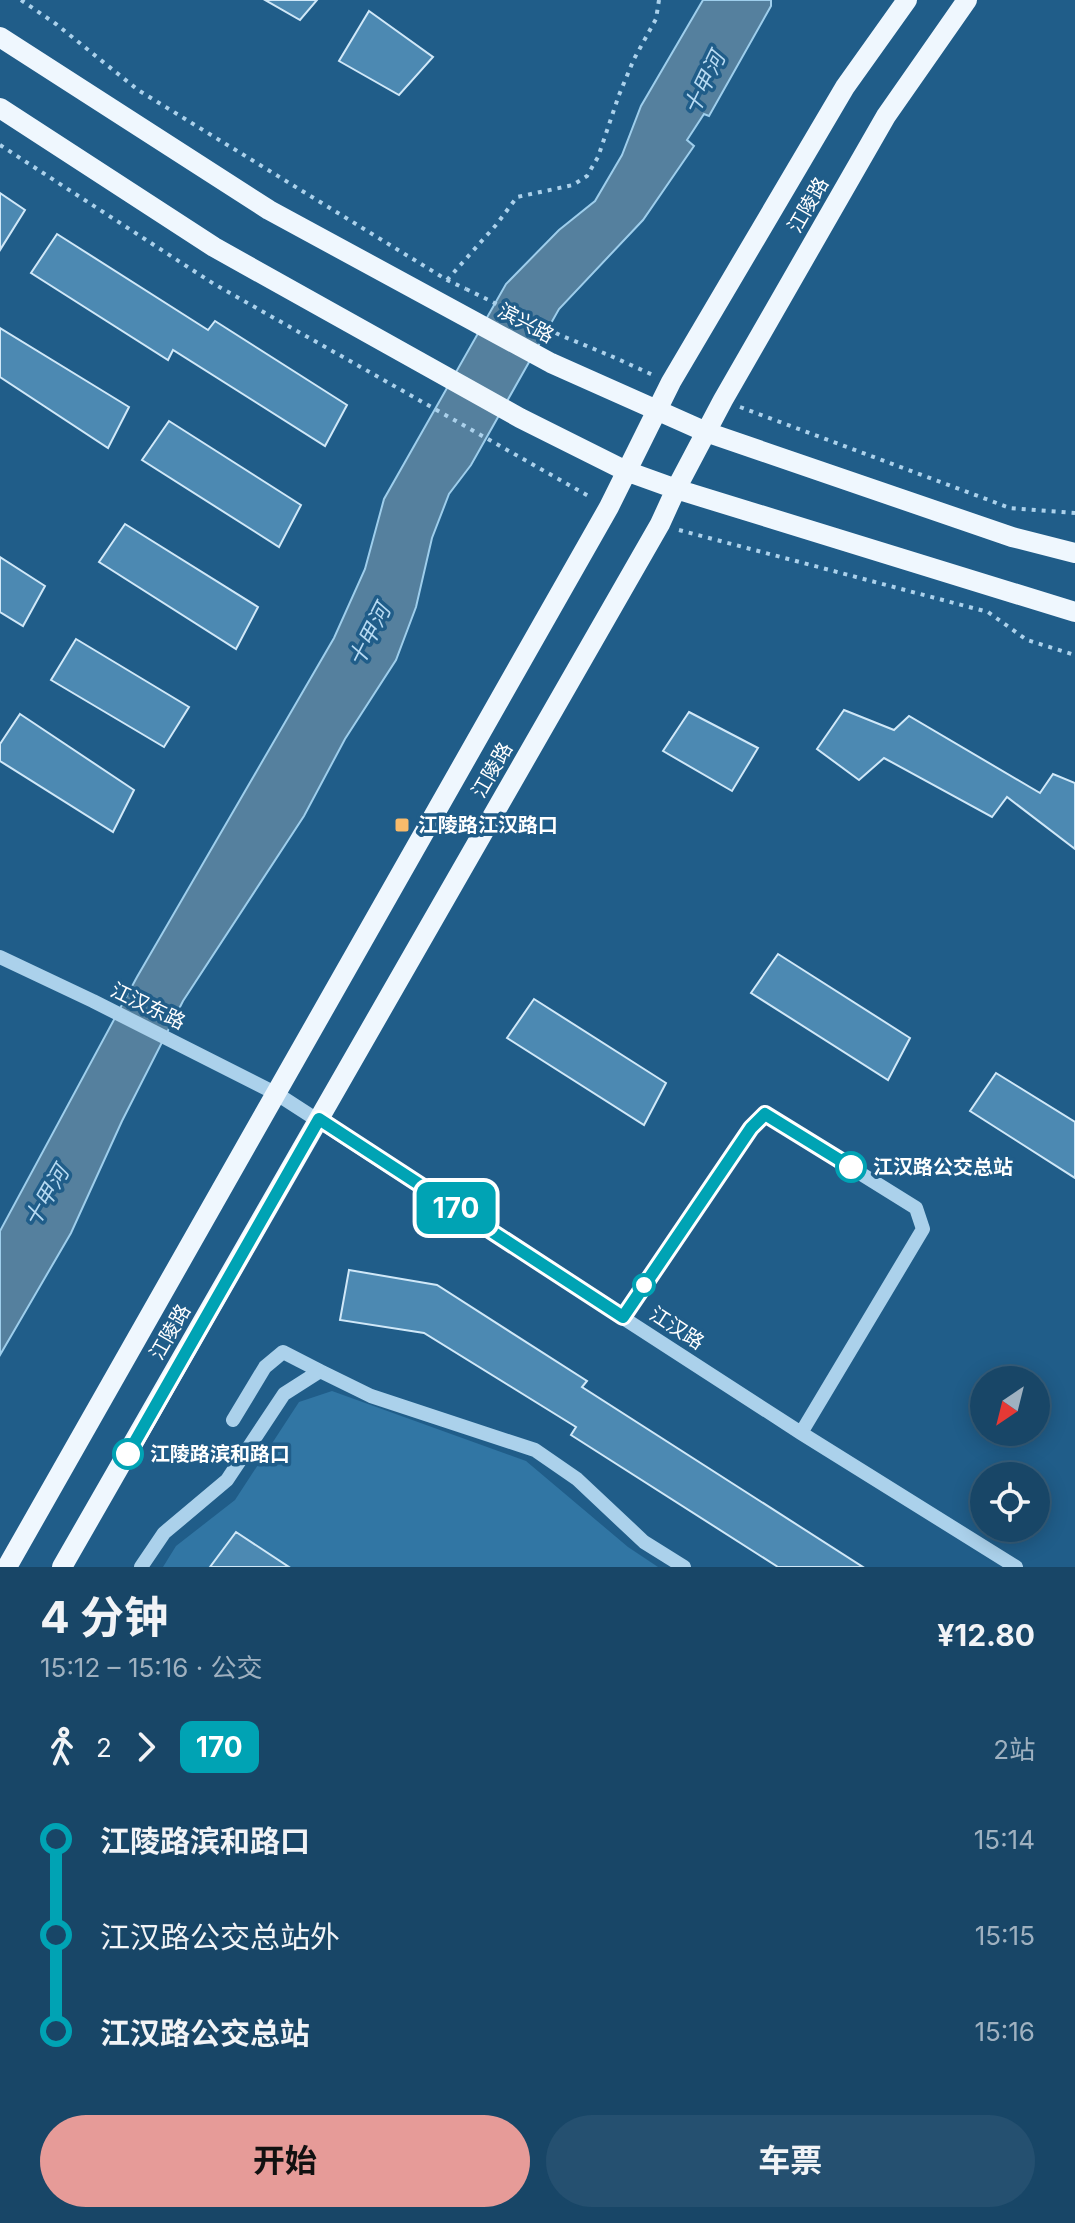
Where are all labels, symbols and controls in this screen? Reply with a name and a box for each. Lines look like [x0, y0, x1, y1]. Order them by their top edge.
water label: 十甲河 [678, 44, 732, 118]
street label: 江陵路 [783, 173, 833, 237]
street label: 滨兴路 [494, 298, 558, 348]
water label: 十甲河 [342, 596, 397, 670]
street label: 江陵路 [467, 738, 517, 802]
place label: 江陵路江汉路口 [418, 813, 558, 837]
marker: 江陵路江汉路口 [393, 816, 411, 834]
street label: 江汉东路 [107, 978, 189, 1034]
marker: 江汉路公交总站 [836, 1152, 866, 1182]
place label: 江汉路公交总站 [873, 1155, 1013, 1179]
water label: 十甲河 [18, 1157, 76, 1231]
line badge: 170 [410, 1182, 502, 1234]
text: 170 [433, 1191, 479, 1225]
unlabelled marker [633, 1274, 655, 1296]
street label: 江陵路 [145, 1300, 195, 1364]
street label: 江汉路 [645, 1302, 709, 1354]
north arrow [970, 1366, 1050, 1446]
map controls [970, 1366, 1050, 1542]
marker: 江陵路滨和路口 [113, 1439, 143, 1469]
place label: 江陵路滨和路口 [150, 1442, 290, 1466]
button: locate [970, 1462, 1050, 1542]
text: 4 分钟 [40, 1590, 168, 1644]
text: ¥12.80 [937, 1617, 1035, 1653]
text: 15:12 – 15:16 · 公交 [40, 1652, 263, 1683]
icon: walk [40, 1725, 84, 1769]
icon: forward [124, 1725, 168, 1769]
text: 170 [196, 1730, 243, 1764]
text: 2 [96, 1732, 112, 1763]
text: 2站 [993, 1734, 1035, 1765]
text: 江陵路滨和路口 [100, 1823, 310, 1859]
text: 15:14 [974, 1824, 1035, 1855]
text: 江汉路公交总站外 [100, 1919, 340, 1955]
text: 15:15 [975, 1920, 1035, 1951]
text: 江汉路公交总站 [100, 2015, 310, 2051]
text: 15:16 [974, 2016, 1035, 2047]
button: 开始 [40, 2115, 530, 2207]
button: 车票 [546, 2115, 1035, 2207]

